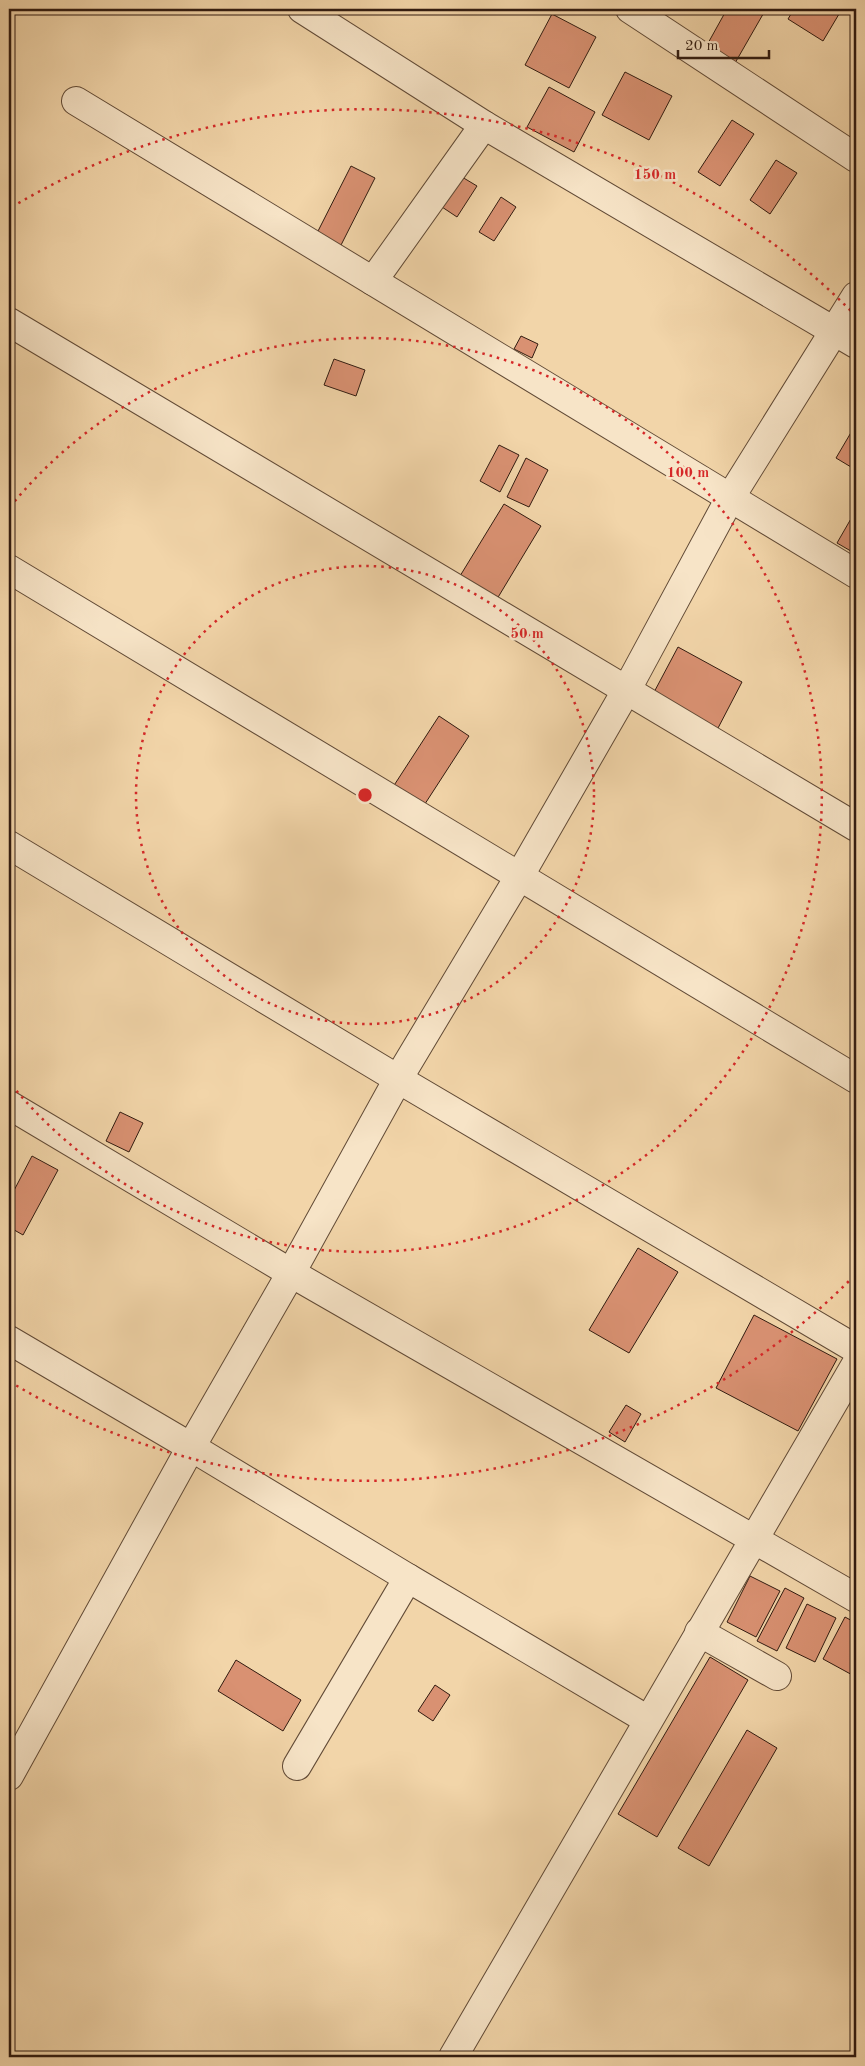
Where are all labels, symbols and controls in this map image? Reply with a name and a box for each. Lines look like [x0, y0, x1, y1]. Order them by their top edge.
scale bar [678, 28, 769, 60]
text: 20 m [685, 39, 719, 54]
text: 150 m [634, 168, 676, 183]
text: 100 m [667, 466, 709, 481]
text: 50 m [510, 627, 544, 642]
centre of rings [356, 786, 374, 804]

